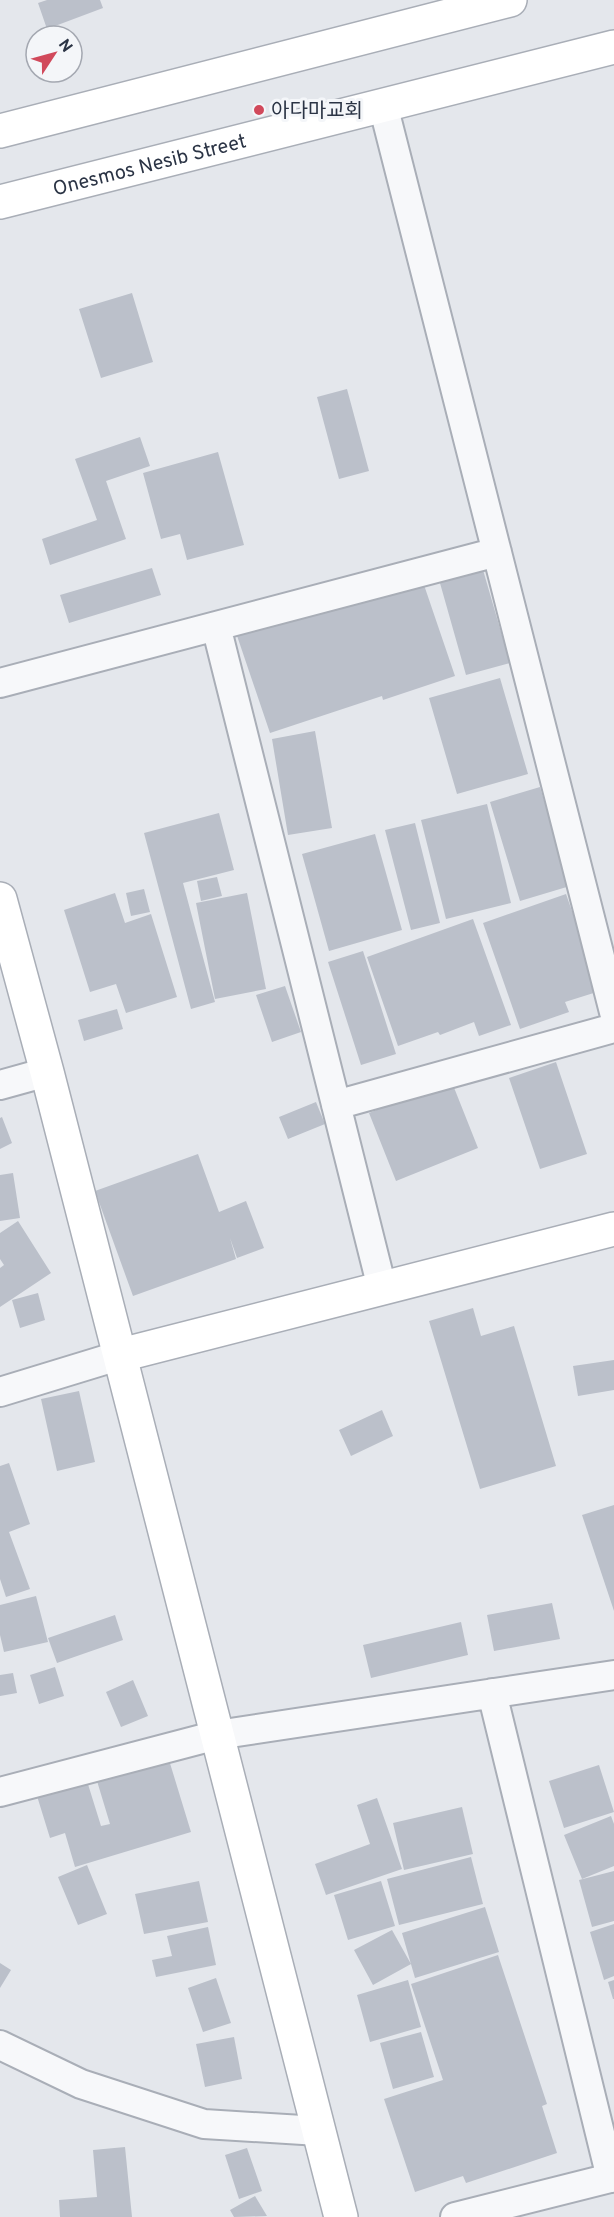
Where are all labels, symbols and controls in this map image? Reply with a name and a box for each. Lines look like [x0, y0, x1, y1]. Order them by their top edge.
north arrow [24, 24, 84, 84]
text: N [53, 36, 76, 57]
place label: 아다마교회 [271, 99, 363, 125]
marker: 아다마교회 [252, 103, 266, 117]
street label: Onesmos Nesib Street [50, 129, 249, 203]

